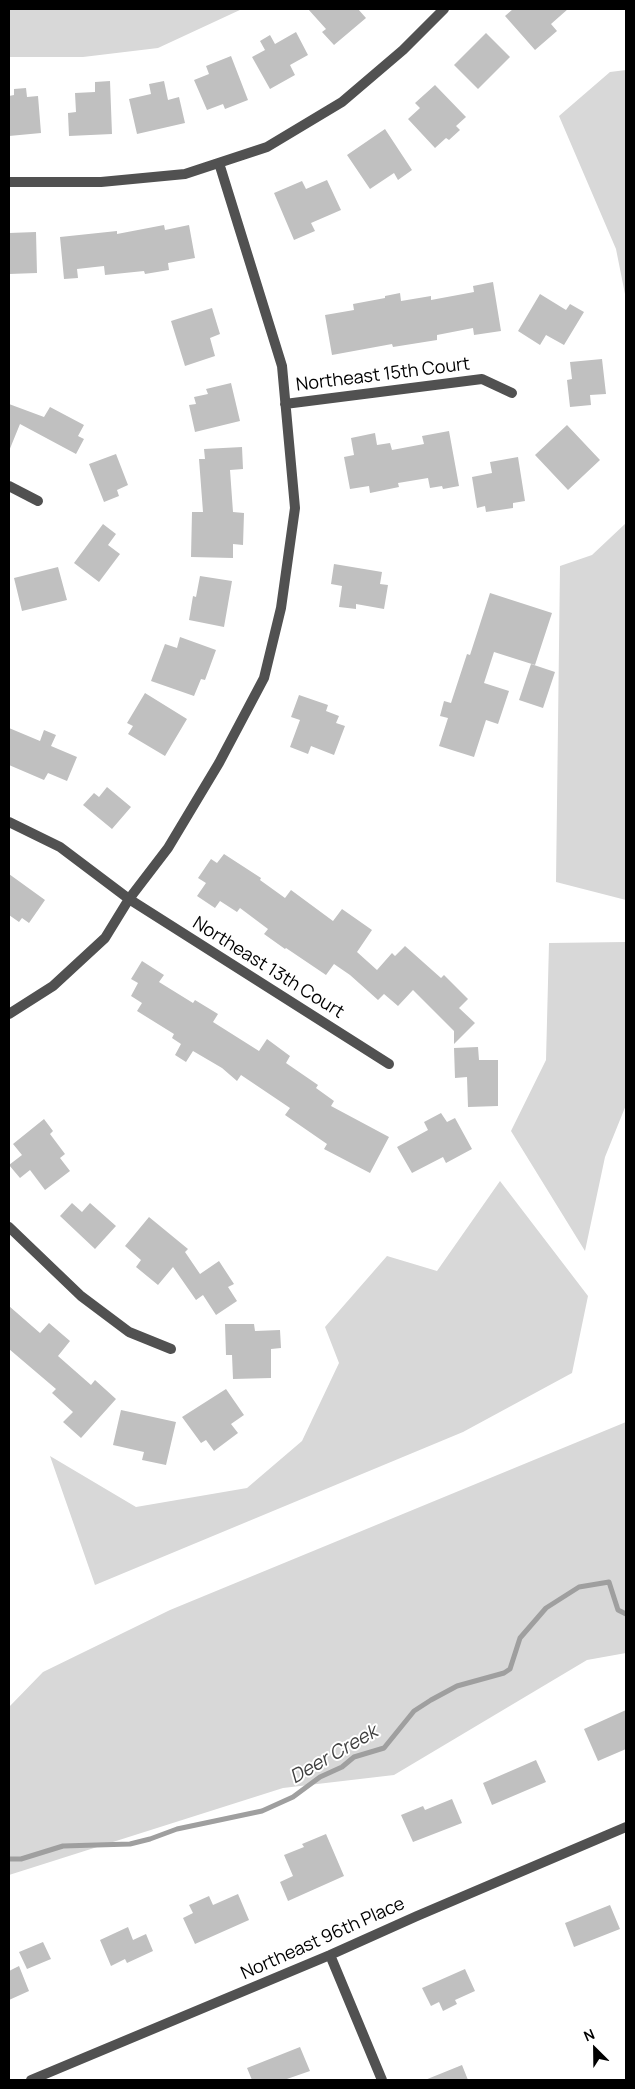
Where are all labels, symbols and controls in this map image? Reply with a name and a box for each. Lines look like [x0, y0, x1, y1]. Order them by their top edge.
street label: Northeast 15th Court [295, 354, 471, 396]
street label: Northeast 13th Court [188, 913, 348, 1023]
water label: Deer Creek [286, 1721, 382, 1789]
street label: Northeast 96th Place [238, 1893, 408, 1985]
north arrow [570, 2024, 620, 2074]
text: N [581, 2024, 597, 2045]

